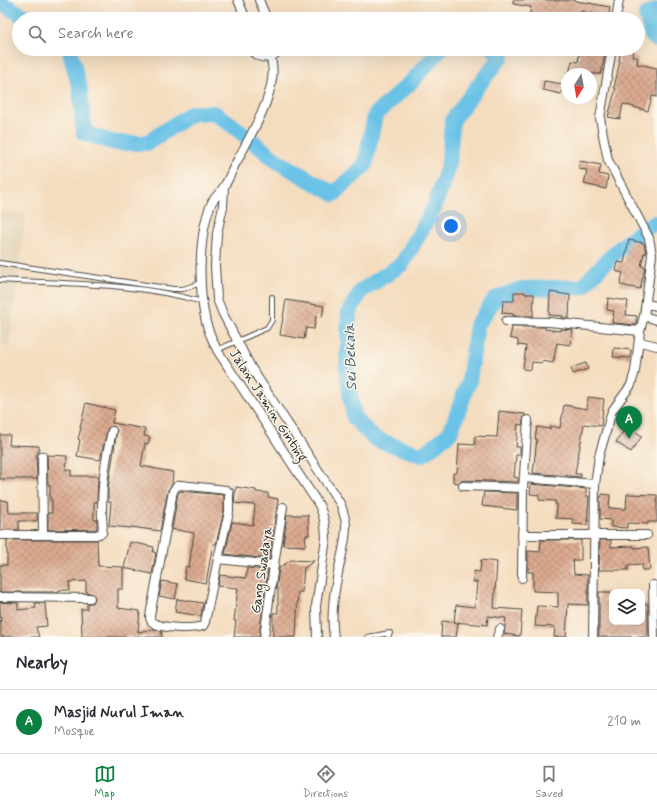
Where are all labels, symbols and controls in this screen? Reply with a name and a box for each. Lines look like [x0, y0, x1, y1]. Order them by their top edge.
search box [12, 12, 645, 56]
icon: search [26, 23, 48, 45]
text: Search here [58, 24, 134, 44]
north arrow [561, 68, 597, 104]
your location [441, 216, 461, 236]
water label: Sei Bekala [340, 322, 362, 391]
street label: Jalan Jamin Ginting [223, 346, 311, 466]
pin: A [616, 406, 642, 439]
street label: Gang Swadaya [247, 525, 278, 615]
map controls [609, 589, 645, 625]
button: layers [609, 589, 645, 625]
text: Nearby [16, 652, 68, 674]
text: Masjid Nurul Iman [54, 703, 184, 723]
text: A [25, 713, 33, 730]
text: 210 m [607, 713, 641, 730]
text: Mosque [54, 723, 95, 740]
tab: Map [94, 763, 116, 801]
tab: Directions [303, 763, 348, 801]
tab: Saved [536, 763, 563, 801]

